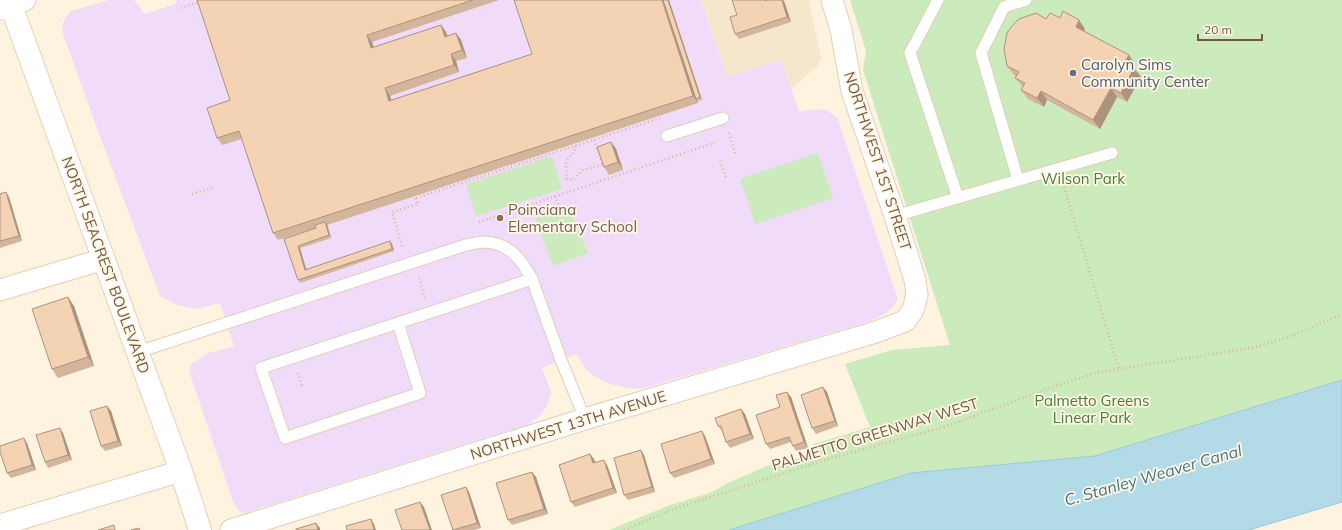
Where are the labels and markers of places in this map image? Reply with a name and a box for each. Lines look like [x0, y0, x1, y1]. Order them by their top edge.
place label: Carolyn Sims Community Center [1081, 55, 1210, 91]
marker: Carolyn Sims Community Center [1068, 68, 1078, 78]
place label: Poinciana Elementary School [508, 200, 637, 236]
marker: Poinciana Elementary School [495, 213, 505, 223]

